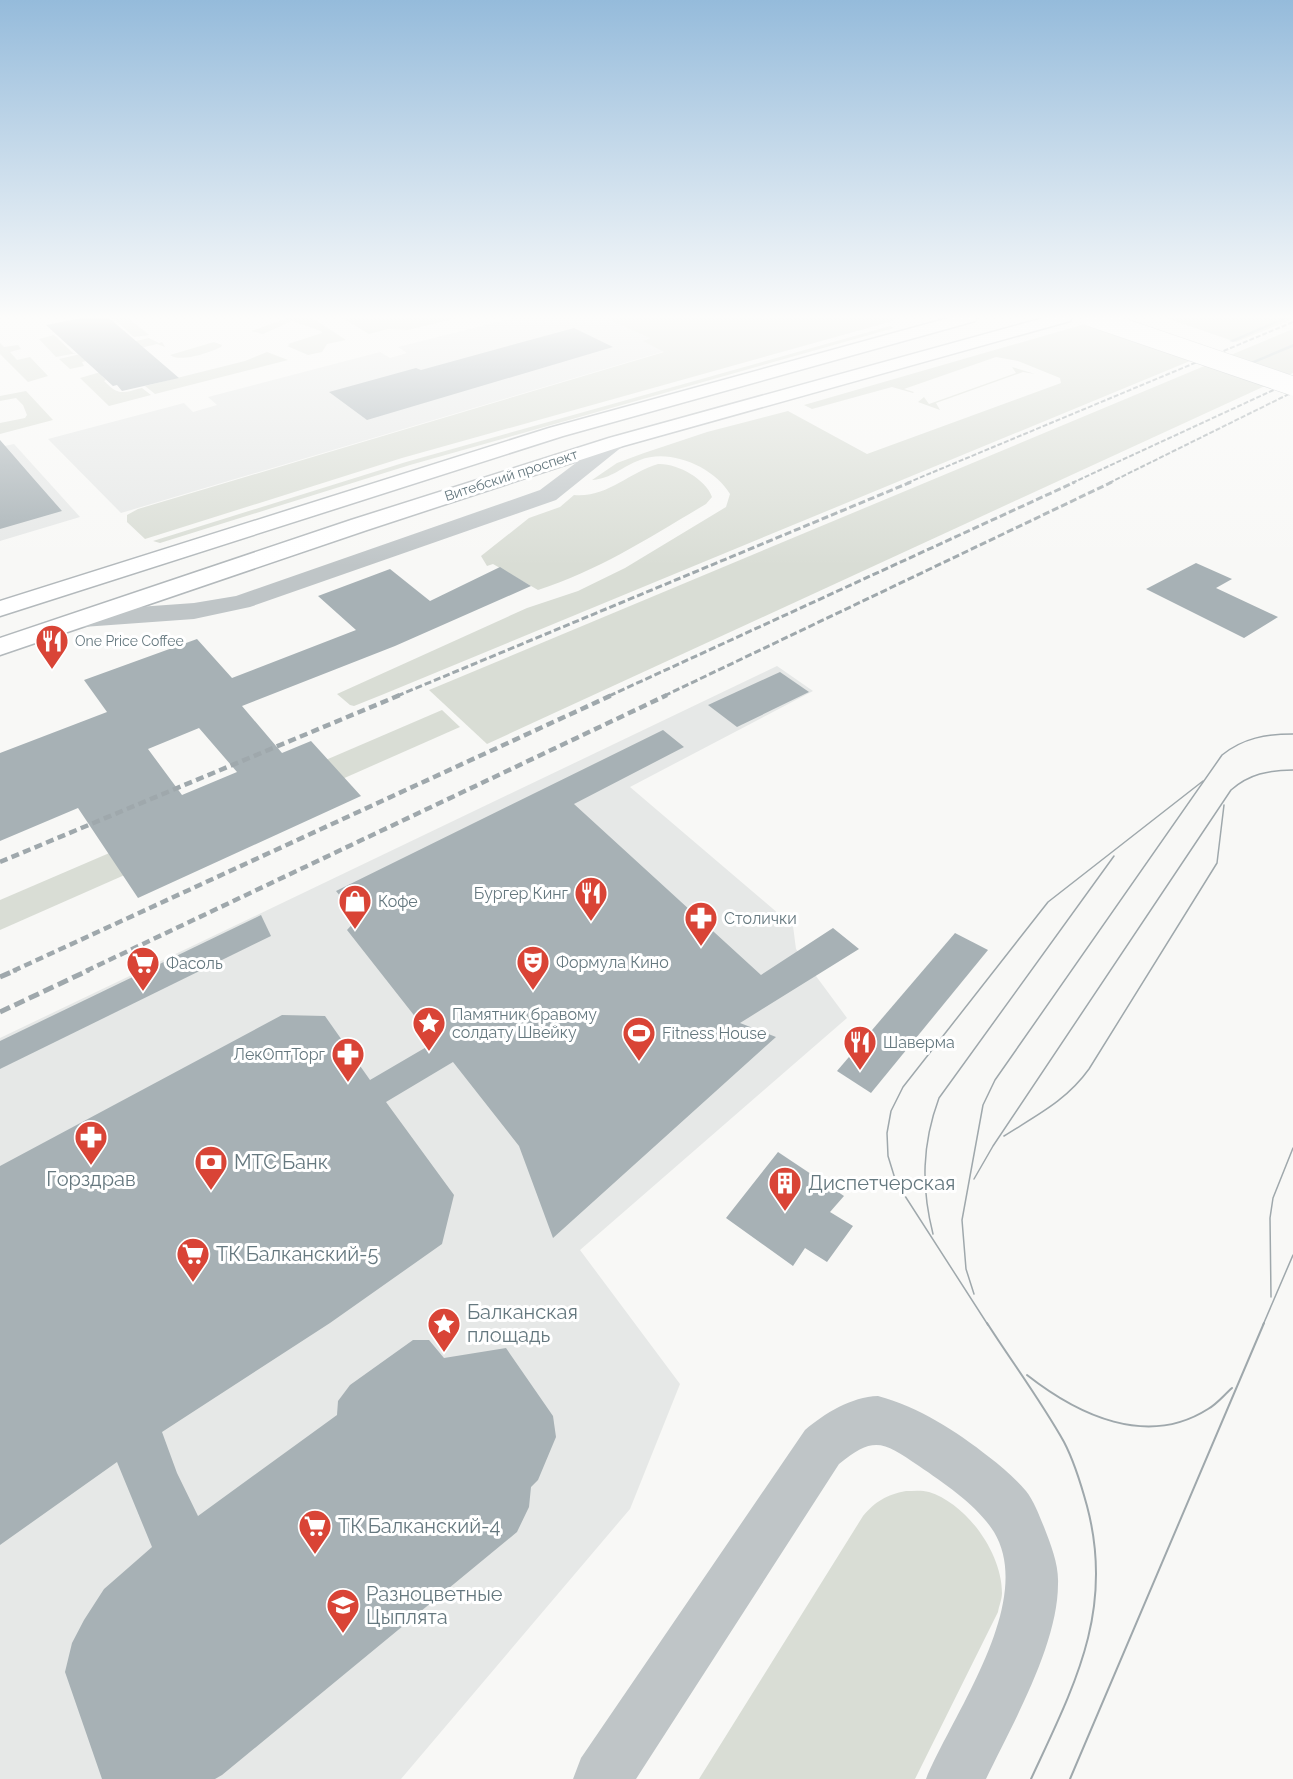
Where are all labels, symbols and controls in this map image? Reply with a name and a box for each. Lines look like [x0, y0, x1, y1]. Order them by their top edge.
street label: Витебский проспект [442, 446, 580, 504]
restaurant icon: One Price Coffee [34, 623, 70, 670]
place label: One Price Coffee [75, 633, 184, 649]
restaurant icon: Бургер Кинг [573, 875, 609, 922]
shop icon: Кофе [337, 883, 373, 930]
place label: Бургер Кинг [474, 884, 569, 903]
place label: Кофе [378, 892, 418, 911]
pharmacy icon: Столички [683, 900, 719, 947]
place label: Столички [724, 909, 797, 928]
theatre icon: Формула Кино [515, 944, 551, 991]
supermarket icon: Фасоль [125, 945, 161, 992]
place label: Формула Кино [556, 953, 669, 972]
place label: Фасоль [166, 954, 223, 973]
place icon: Памятник бравому солдату Швейку [411, 1005, 447, 1052]
place label: Памятник бравому солдату Швейку [452, 1005, 597, 1042]
sports icon: Fitness House [621, 1015, 657, 1062]
place label: Fitness House [662, 1024, 766, 1043]
restaurant icon: Шаверма [842, 1024, 878, 1071]
place label: Шаверма [883, 1033, 955, 1052]
pharmacy icon: ЛекОптТорг [330, 1036, 366, 1083]
place label: ЛекОптТорг [233, 1045, 326, 1064]
pharmacy icon: Горздрав [73, 1119, 109, 1166]
bank icon: МТС Банк [193, 1144, 229, 1191]
place label: МТС Банк [234, 1150, 328, 1174]
building icon: Диспетчерская [767, 1165, 803, 1212]
place label: Горздрав [46, 1167, 136, 1191]
place label: Диспетчерская [808, 1171, 955, 1195]
supermarket icon: ТК Балканский-5 [175, 1236, 211, 1283]
place label: ТК Балканский-5 [216, 1242, 379, 1266]
place label: Балканская площадь [467, 1300, 578, 1347]
place icon: Балканская площадь [426, 1306, 462, 1353]
supermarket icon: ТК Балканский-4 [297, 1508, 333, 1555]
place label: ТК Балканский-4 [338, 1514, 500, 1538]
place label: Разноцветные Цыплята [366, 1582, 503, 1629]
school or university icon: Разноцветные Цыплята [325, 1587, 361, 1634]

